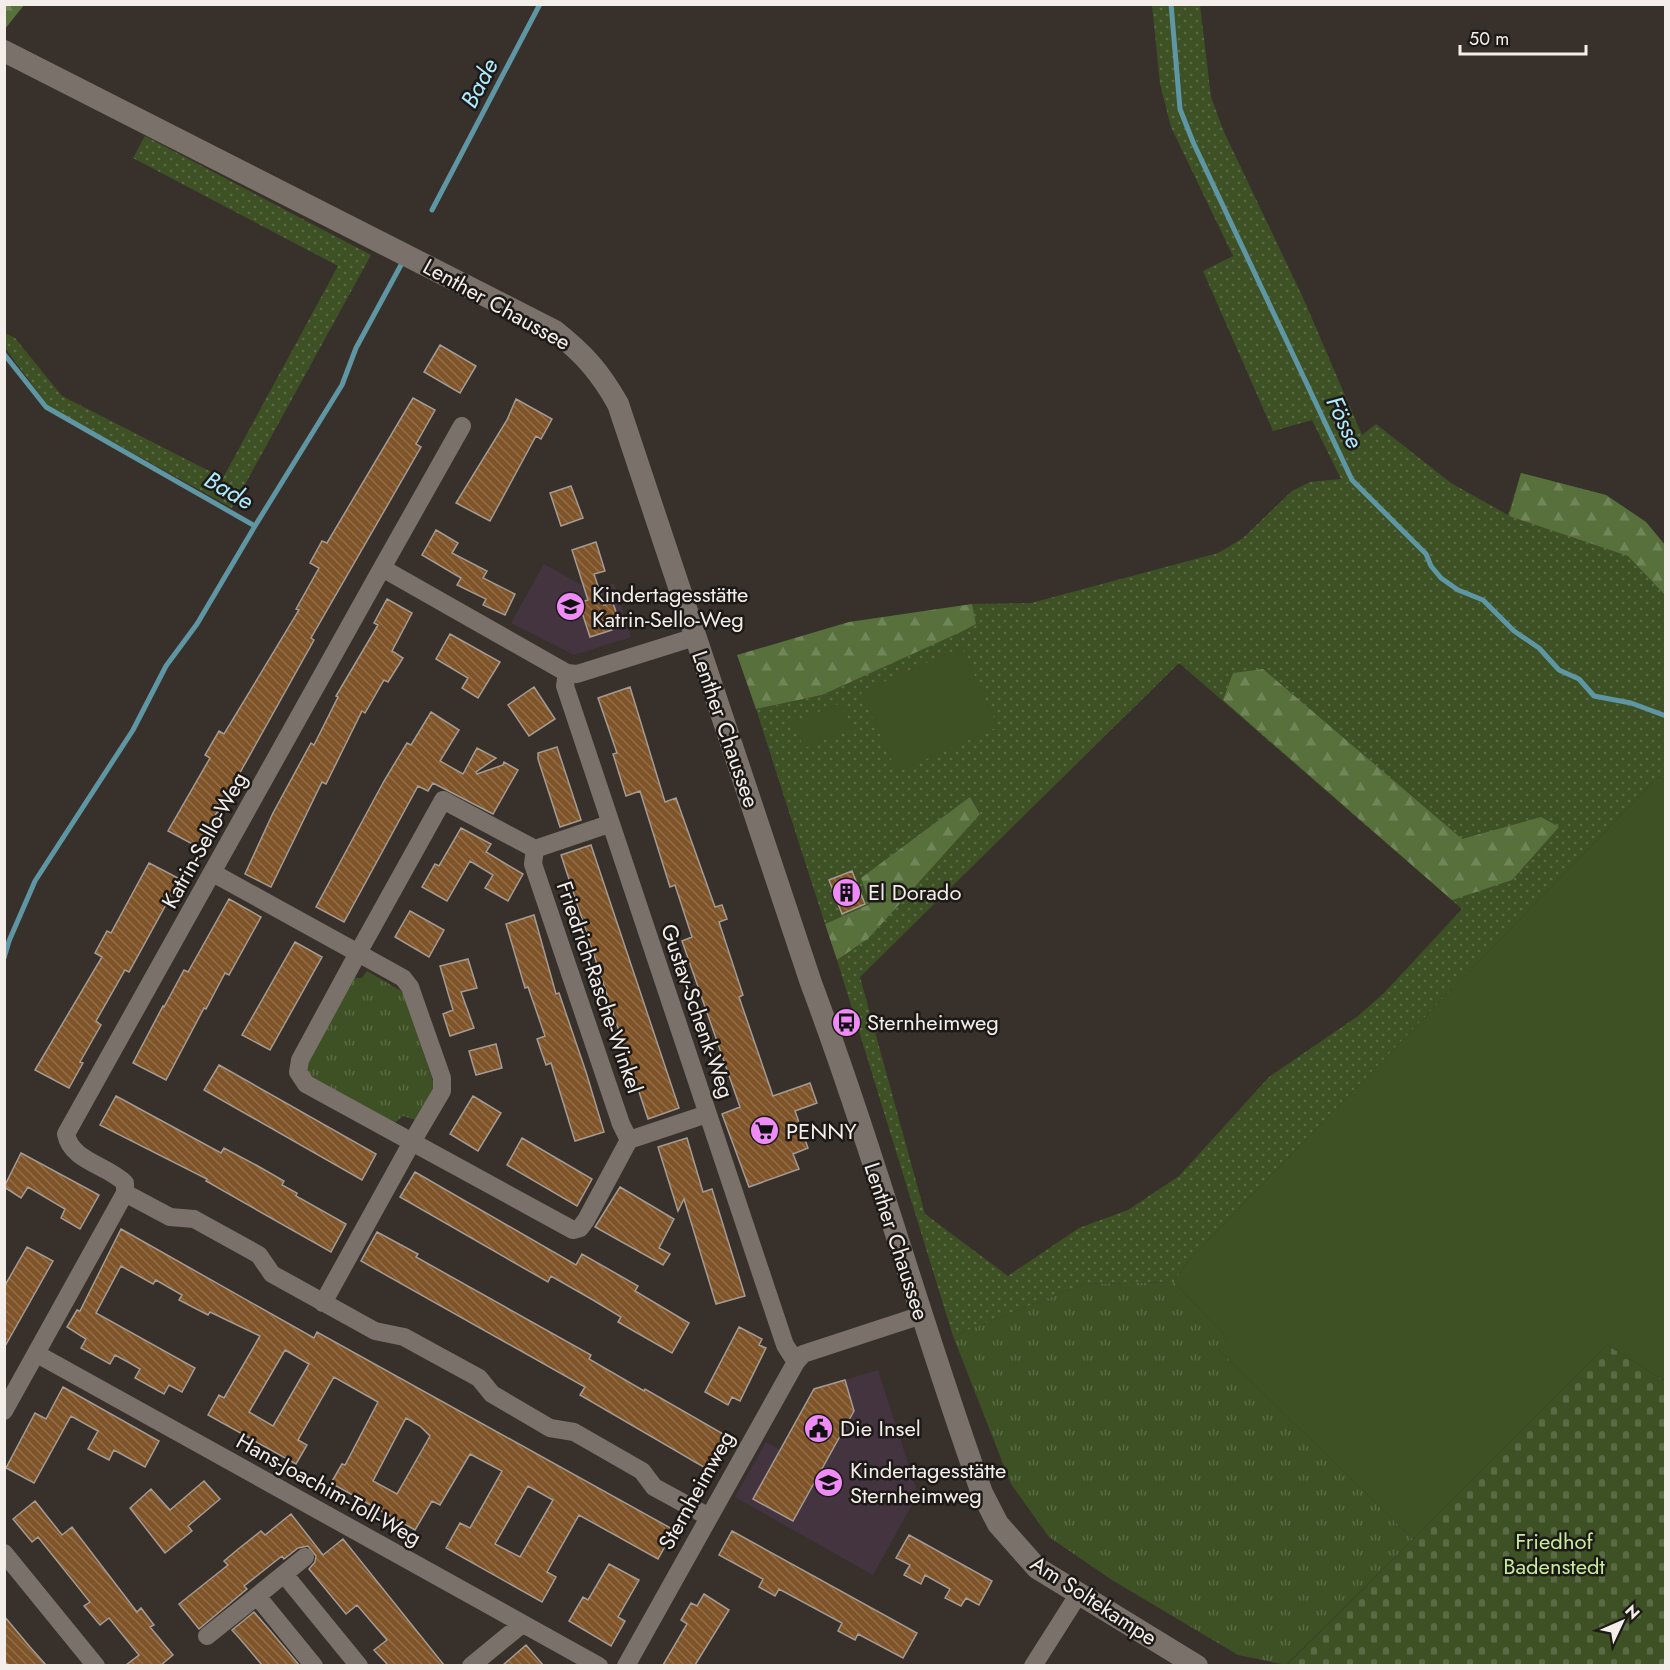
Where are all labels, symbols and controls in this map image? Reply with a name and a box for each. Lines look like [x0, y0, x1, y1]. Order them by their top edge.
scale bar [1460, 18, 1586, 56]
text: 50 m [1469, 26, 1509, 52]
water label: Bade [451, 52, 507, 114]
street label: Lenther Chaussee [417, 250, 577, 358]
water label: Fösse [1318, 390, 1372, 454]
water label: Bade [198, 462, 260, 518]
place label: Kindertagesstätte Katrin-Sello-Weg [592, 578, 748, 635]
school or university icon: Kindertagesstätte Katrin-Sello-Weg [555, 591, 587, 623]
street label: Lenther Chaussee [684, 646, 768, 812]
street label: Katrin-Sello-Weg [153, 766, 255, 914]
building icon: El Dorado [831, 876, 863, 908]
place label: El Dorado [868, 876, 961, 908]
street label: Friedrich-Rasche-Winkel [549, 877, 651, 1097]
street label: Gustav-Schenk-Weg [653, 919, 743, 1103]
bus stop icon: Sternheimweg [830, 1006, 862, 1038]
place label: Sternheimweg [867, 1006, 999, 1038]
supermarket icon: PENNY [749, 1115, 781, 1147]
place label: PENNY [786, 1115, 857, 1147]
street label: Lenther Chaussee [856, 1158, 938, 1324]
public building icon: Die Insel [803, 1412, 835, 1444]
place label: Die Insel [840, 1412, 921, 1444]
street label: Hans-Joachim-Toll-Weg [231, 1425, 427, 1553]
street label: Sternheimweg [650, 1425, 742, 1555]
place label: Kindertagesstätte Sternheimweg [850, 1454, 1006, 1511]
school or university icon: Kindertagesstätte Sternheimweg [813, 1467, 845, 1499]
park label: Friedhof Badenstedt [1503, 1525, 1606, 1582]
street label: Am Soltekampe [1024, 1547, 1164, 1653]
north arrow [1592, 1592, 1652, 1652]
text: N [1620, 1599, 1645, 1624]

